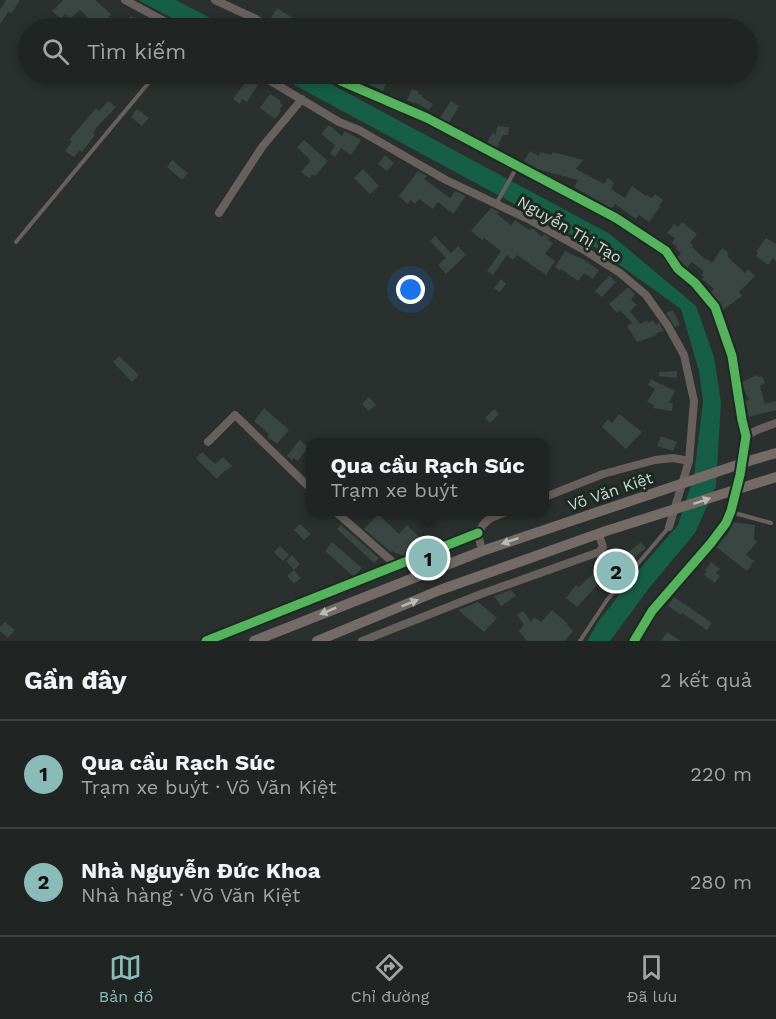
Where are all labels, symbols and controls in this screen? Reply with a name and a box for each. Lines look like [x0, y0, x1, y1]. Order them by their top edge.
search box [18, 18, 758, 84]
icon: search [39, 35, 72, 68]
text: Tìm kiếm [87, 39, 186, 64]
street label: Nguyễn Thị Tạo [514, 192, 625, 267]
your location [396, 275, 425, 304]
popup [306, 438, 549, 516]
text: Qua cầu Rạch Súc [330, 453, 525, 478]
street label: Võ Văn Kiệt [565, 468, 655, 515]
text: Trạm xe buýt [330, 478, 458, 502]
one-way arrow [693, 495, 711, 505]
pin: 1 [408, 536, 448, 580]
one-way arrow [501, 537, 519, 547]
pin: 2 [596, 548, 636, 594]
one-way arrow [401, 598, 419, 608]
one-way arrow [319, 607, 337, 616]
text: Gần đây [24, 665, 127, 695]
text: 2 kết quả [660, 668, 752, 692]
text: Qua cầu Rạch Súc [81, 750, 275, 775]
text: 1 [39, 762, 48, 786]
text: 220 m [690, 762, 752, 786]
text: Trạm xe buýt · Võ Văn Kiệt [81, 775, 337, 799]
text: Nhà Nguyễn Đức Khoa [81, 858, 320, 883]
text: 2 [38, 870, 49, 894]
text: 280 m [690, 870, 752, 894]
text: Nhà hàng · Võ Văn Kiệt [81, 883, 300, 907]
tab: Bản đồ [99, 951, 153, 1006]
tab: Chỉ đường [351, 951, 429, 1006]
tab: Đã lưu [627, 951, 677, 1006]

